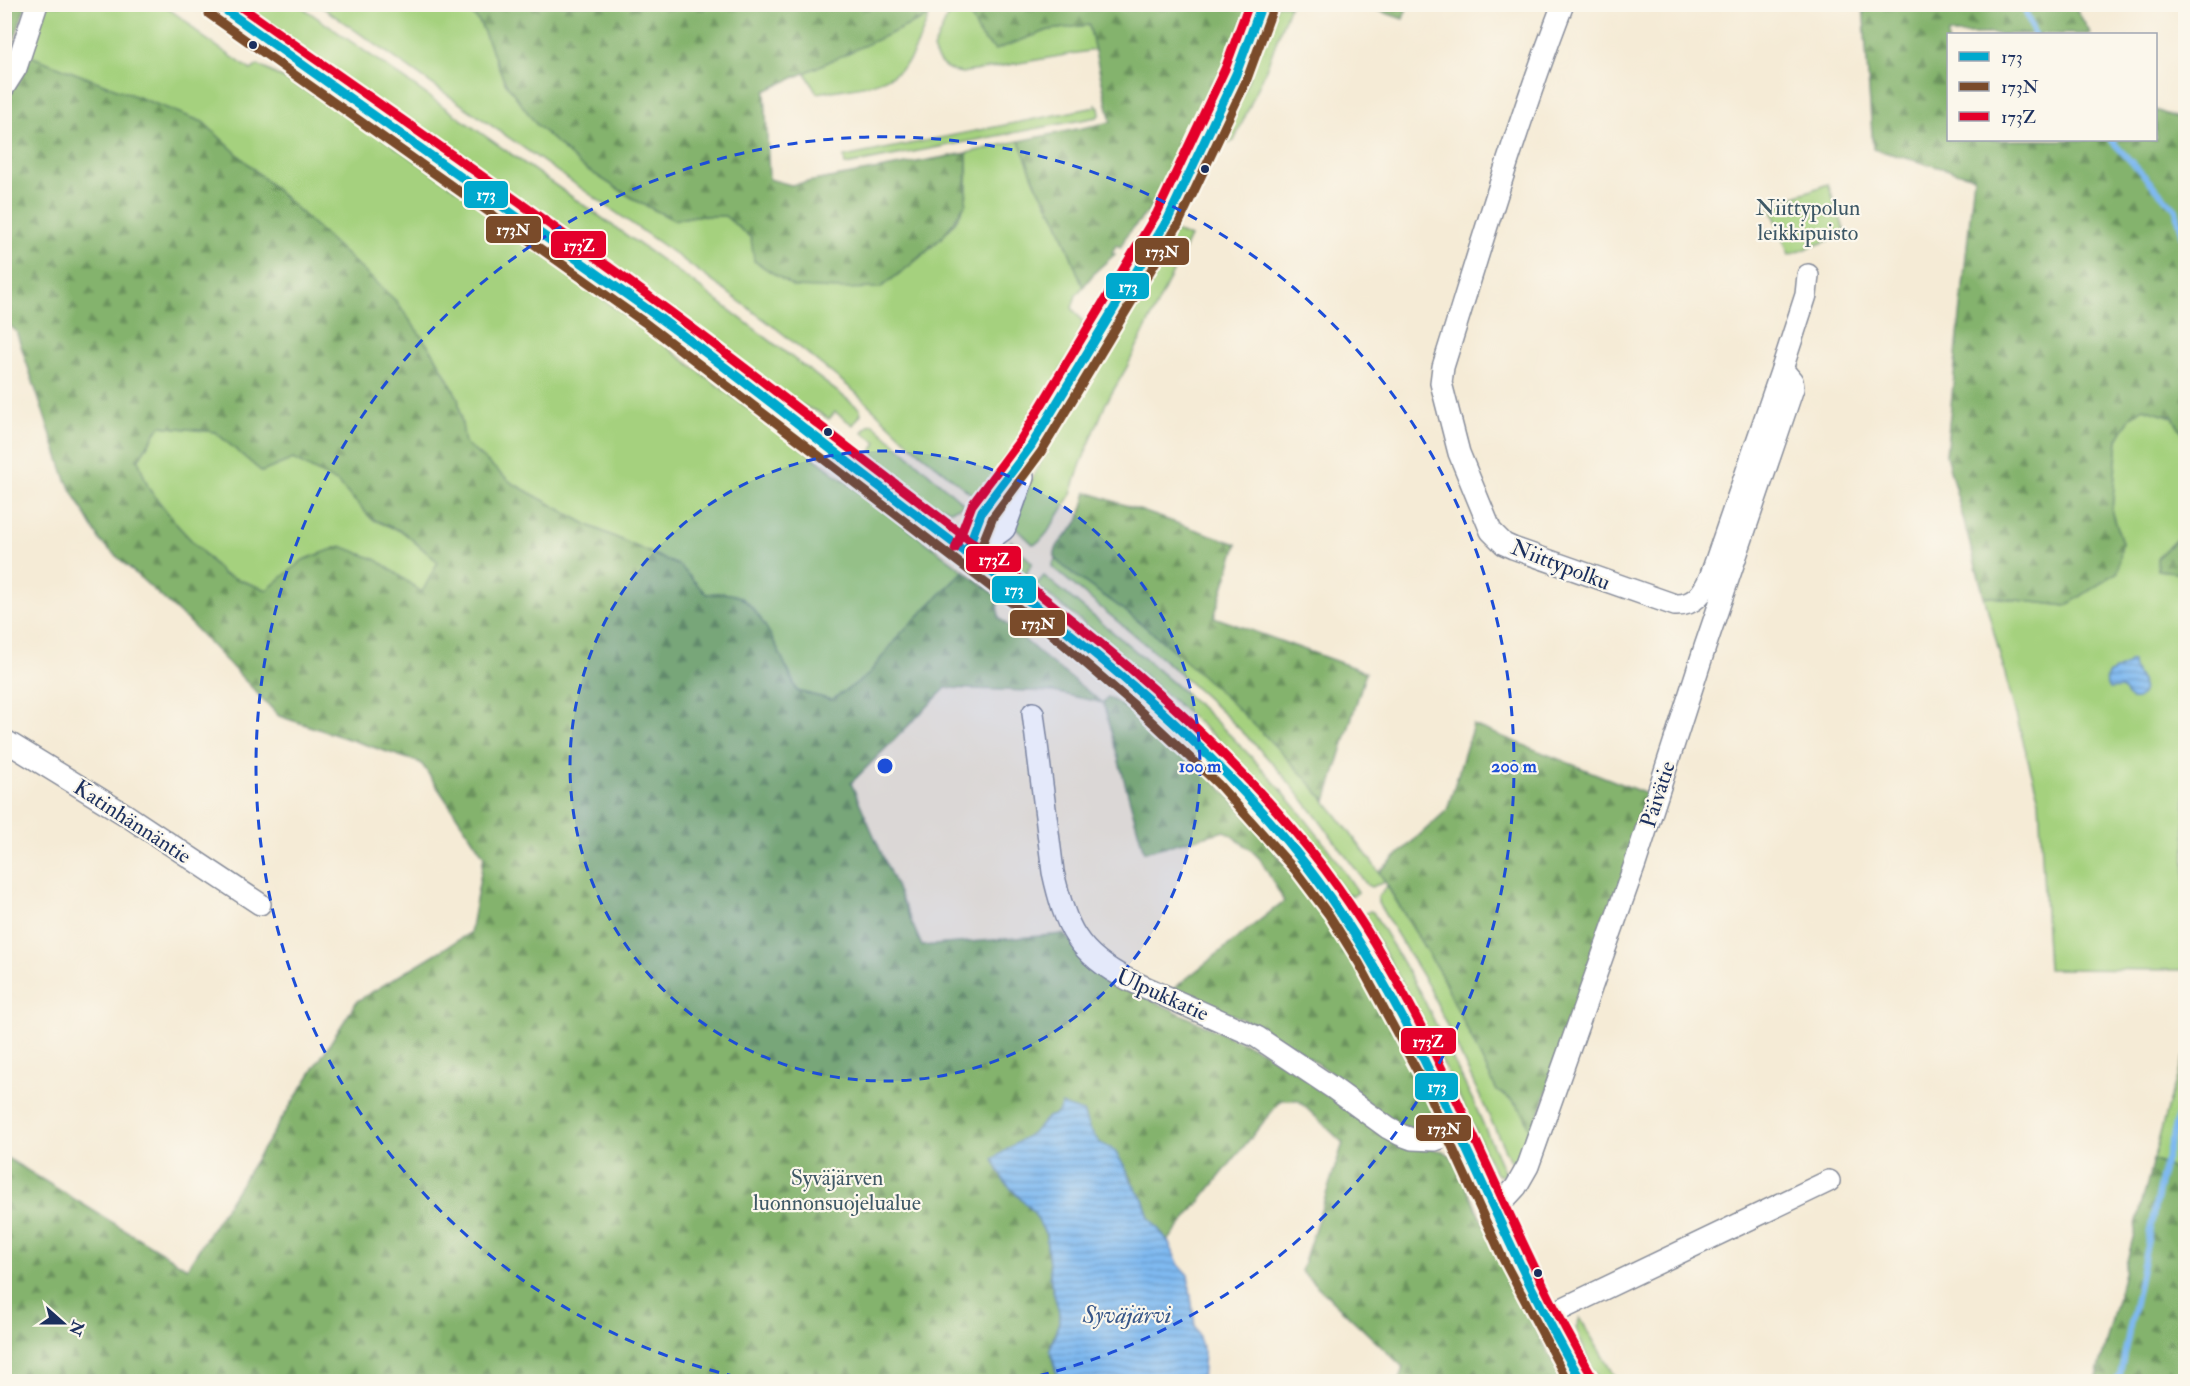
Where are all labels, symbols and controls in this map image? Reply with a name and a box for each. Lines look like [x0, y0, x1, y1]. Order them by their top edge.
legend [1947, 33, 2157, 141]
unlabelled marker [247, 39, 259, 51]
text: 173 [2001, 46, 2023, 69]
text: 173N [2001, 76, 2039, 99]
text: 173Z [2001, 106, 2036, 129]
unlabelled marker [1199, 163, 1211, 175]
line badge: 173 [463, 180, 509, 209]
text: 173 [476, 185, 496, 205]
park label: Niittypolun leikkipuisto [1756, 194, 1860, 248]
line badge: 173N [485, 215, 542, 244]
text: 173N [496, 220, 530, 240]
line badge: 173Z [550, 230, 607, 259]
text: 173Z [563, 236, 595, 256]
line badge: 173N [1134, 237, 1190, 266]
text: 173N [1145, 242, 1179, 262]
line badge: 173 [1105, 272, 1150, 300]
text: 173 [1118, 277, 1138, 297]
unlabelled marker [822, 426, 834, 438]
street label: Niittypolku [1507, 533, 1614, 598]
line badge: 173Z [965, 545, 1022, 573]
text: 173Z [978, 550, 1010, 570]
line badge: 173 [991, 575, 1037, 604]
text: 173 [1004, 580, 1024, 600]
line badge: 173N [1009, 609, 1066, 637]
text: 173N [1021, 614, 1055, 634]
text: 100 m [1179, 755, 1222, 778]
text: 200 m [1491, 755, 1538, 778]
centre of rings [875, 756, 895, 776]
street label: Päivätie [1634, 758, 1682, 831]
street label: Katinhännäntie [68, 774, 196, 870]
street label: Ulpukkatie [1112, 962, 1213, 1029]
line badge: 173Z [1400, 1027, 1457, 1055]
text: 173Z [1412, 1032, 1444, 1052]
line badge: 173 [1414, 1072, 1459, 1101]
text: 173 [1427, 1077, 1447, 1097]
line badge: 173N [1415, 1114, 1472, 1142]
text: 173N [1427, 1119, 1461, 1139]
park label: Syväjärven luonnonsuojelualue [753, 1164, 921, 1217]
unlabelled marker [1532, 1267, 1544, 1279]
north arrow [33, 1293, 93, 1353]
water label: Syväjärvi [1082, 1300, 1172, 1331]
text: N [64, 1317, 88, 1339]

